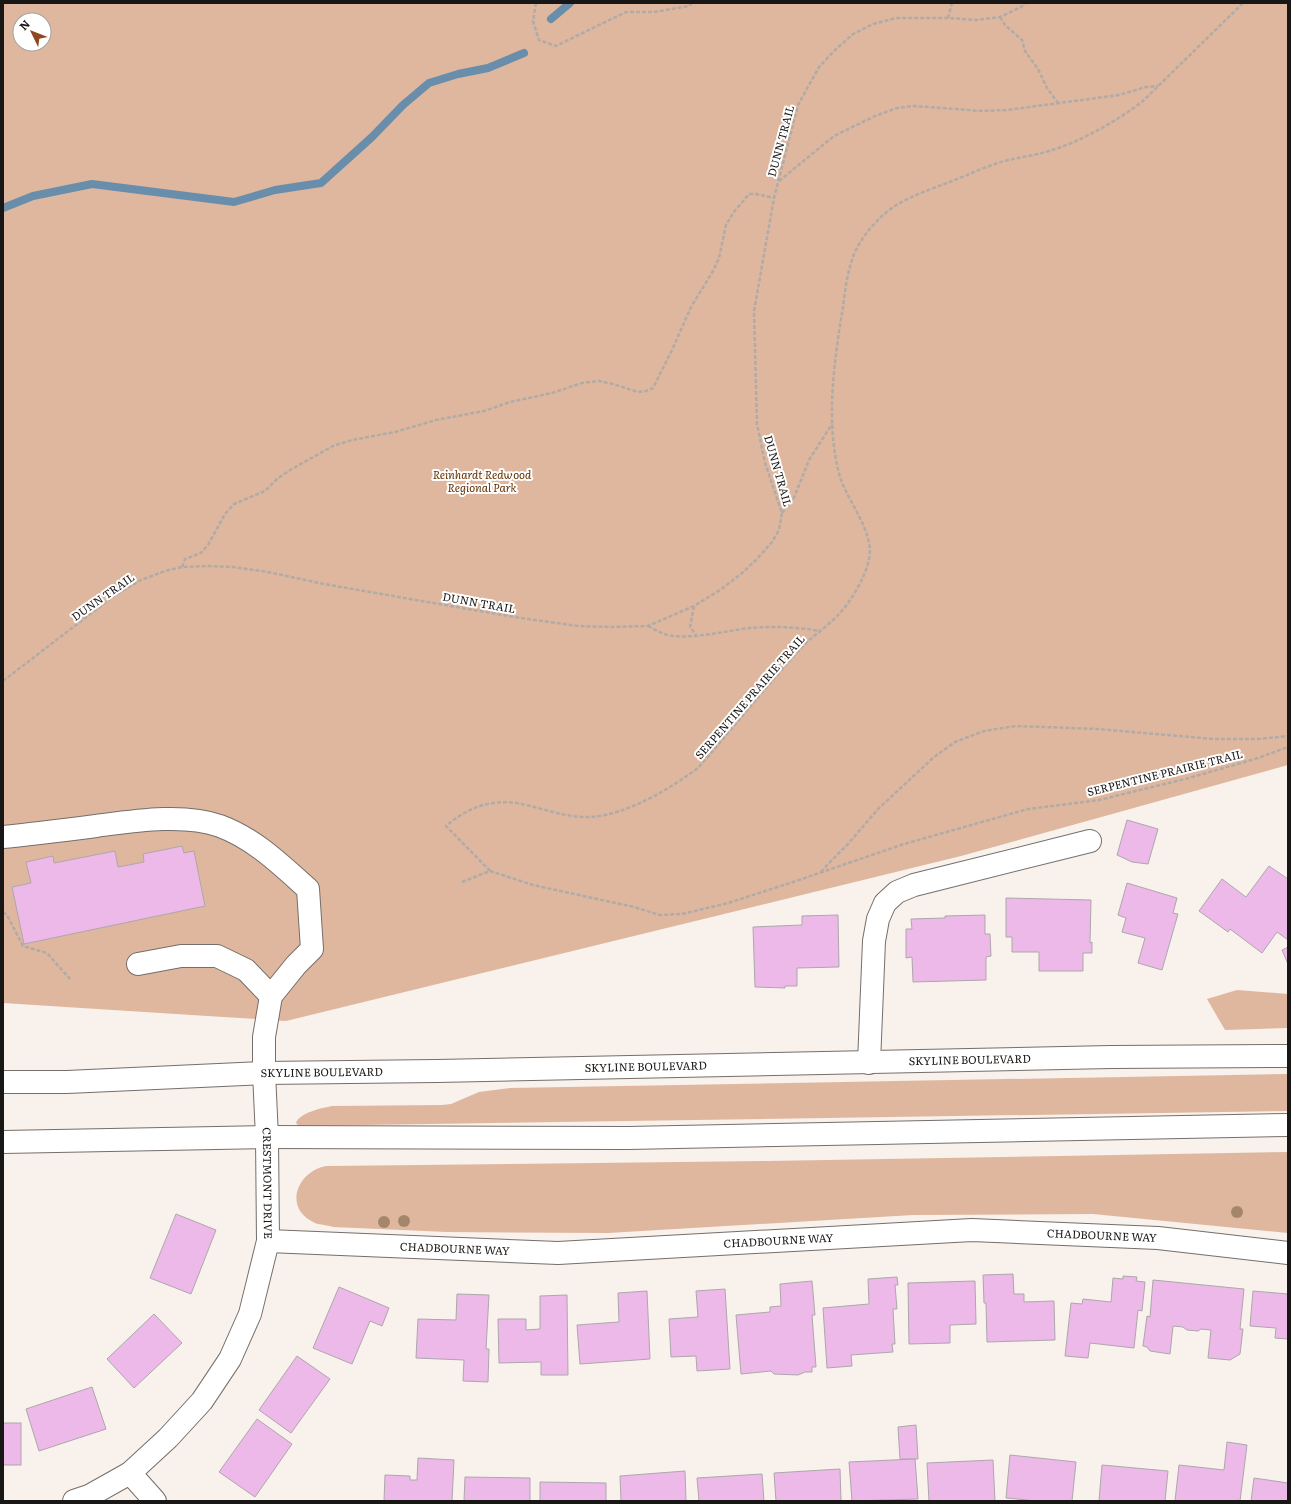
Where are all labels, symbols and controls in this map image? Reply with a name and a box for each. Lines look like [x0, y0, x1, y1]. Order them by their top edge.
north arrow [12, 12, 52, 52]
text: N [15, 16, 33, 33]
street label: DUNN TRAIL [763, 103, 797, 178]
street label: DUNN TRAIL [761, 433, 797, 508]
park label: Reinhardt Redwood Regional Park [433, 466, 532, 495]
street label: DUNN TRAIL [68, 569, 137, 624]
street label: DUNN TRAIL [442, 588, 517, 616]
street label: SERPENTINE PRAIRIE TRAIL [691, 631, 808, 762]
street label: SERPENTINE PRAIRIE TRAIL [1085, 745, 1244, 799]
street label: SKYLINE BOULEVARD [908, 1050, 1031, 1068]
street label: SKYLINE BOULEVARD [584, 1056, 707, 1075]
street label: SKYLINE BOULEVARD [260, 1063, 383, 1080]
street label: CRESTMONT DRIVE [260, 1127, 277, 1239]
street label: CHADBOURNE WAY [1047, 1224, 1157, 1245]
street label: CHADBOURNE WAY [723, 1229, 834, 1251]
street label: CHADBOURNE WAY [400, 1237, 510, 1258]

